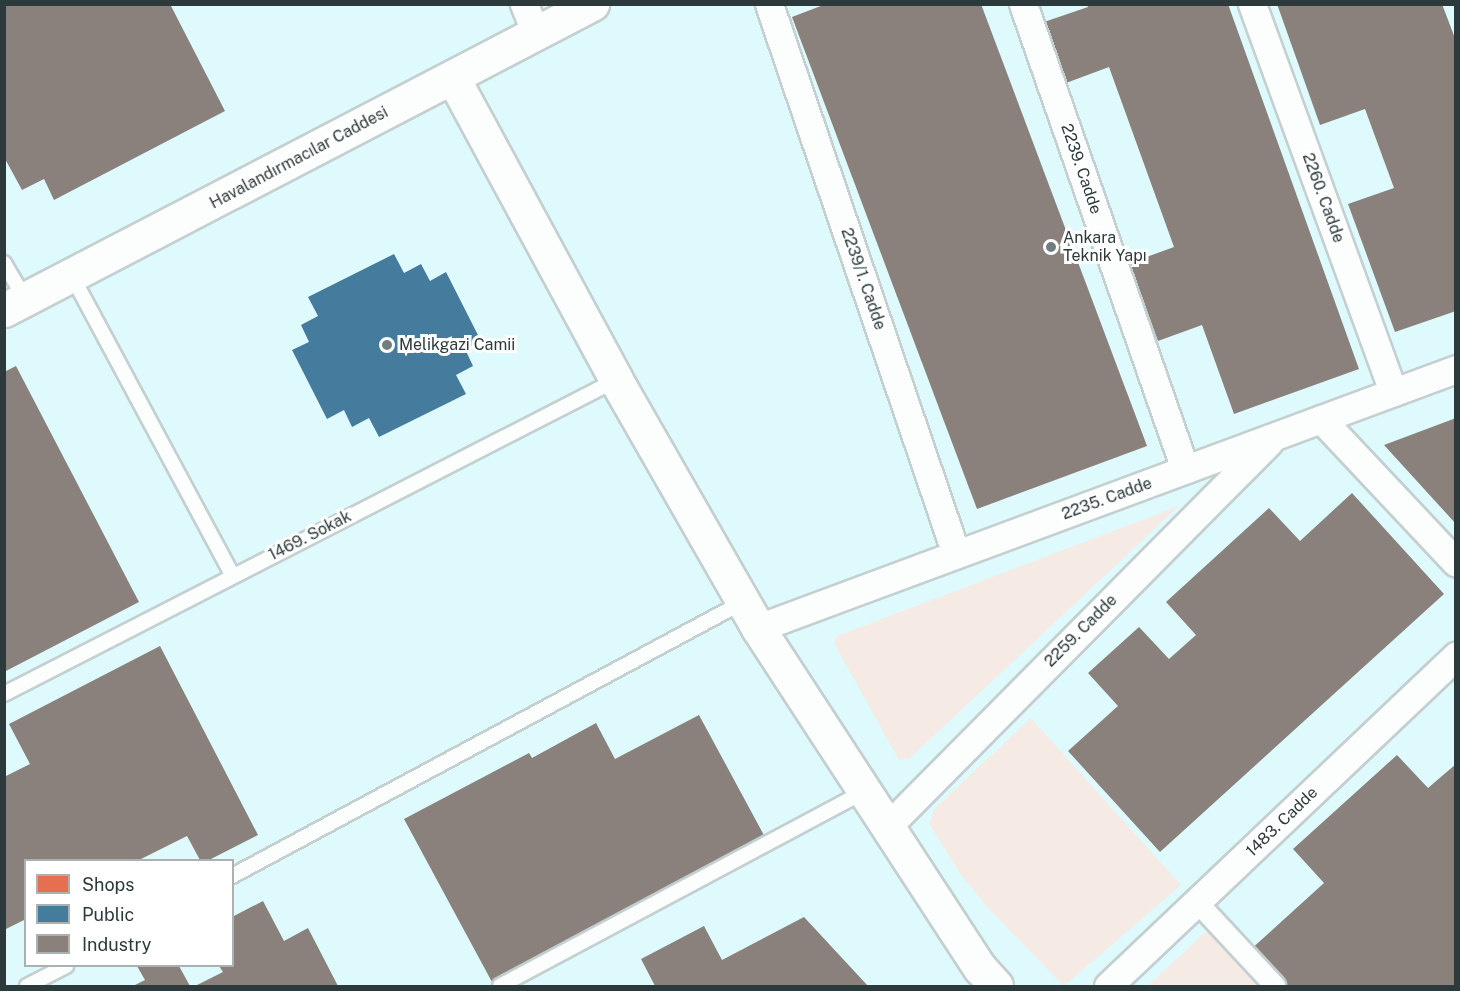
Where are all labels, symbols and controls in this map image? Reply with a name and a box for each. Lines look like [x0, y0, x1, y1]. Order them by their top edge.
street label: Havalandırmacılar Caddesi [207, 103, 391, 213]
street label: 2239. Cadde [1057, 121, 1105, 217]
street label: 2260. Cadde [1298, 150, 1348, 246]
street label: 2239/1. Cadde [837, 226, 889, 332]
place label: Ankara Teknik Yapı [1063, 228, 1147, 266]
marker: Ankara Teknik Yapı [1044, 240, 1058, 254]
place label: Melikgazi Camii [399, 335, 515, 355]
marker: Melikgazi Camii [380, 338, 394, 352]
street label: 2235. Cadde [1059, 474, 1155, 524]
street label: 1469. Sokak [265, 507, 355, 565]
street label: 2259. Cadde [1041, 591, 1121, 671]
street label: 1483. Cadde [1242, 783, 1322, 861]
legend [24, 859, 234, 967]
text: Shops [82, 874, 134, 895]
text: Public [82, 904, 134, 925]
text: Industry [82, 934, 151, 955]

